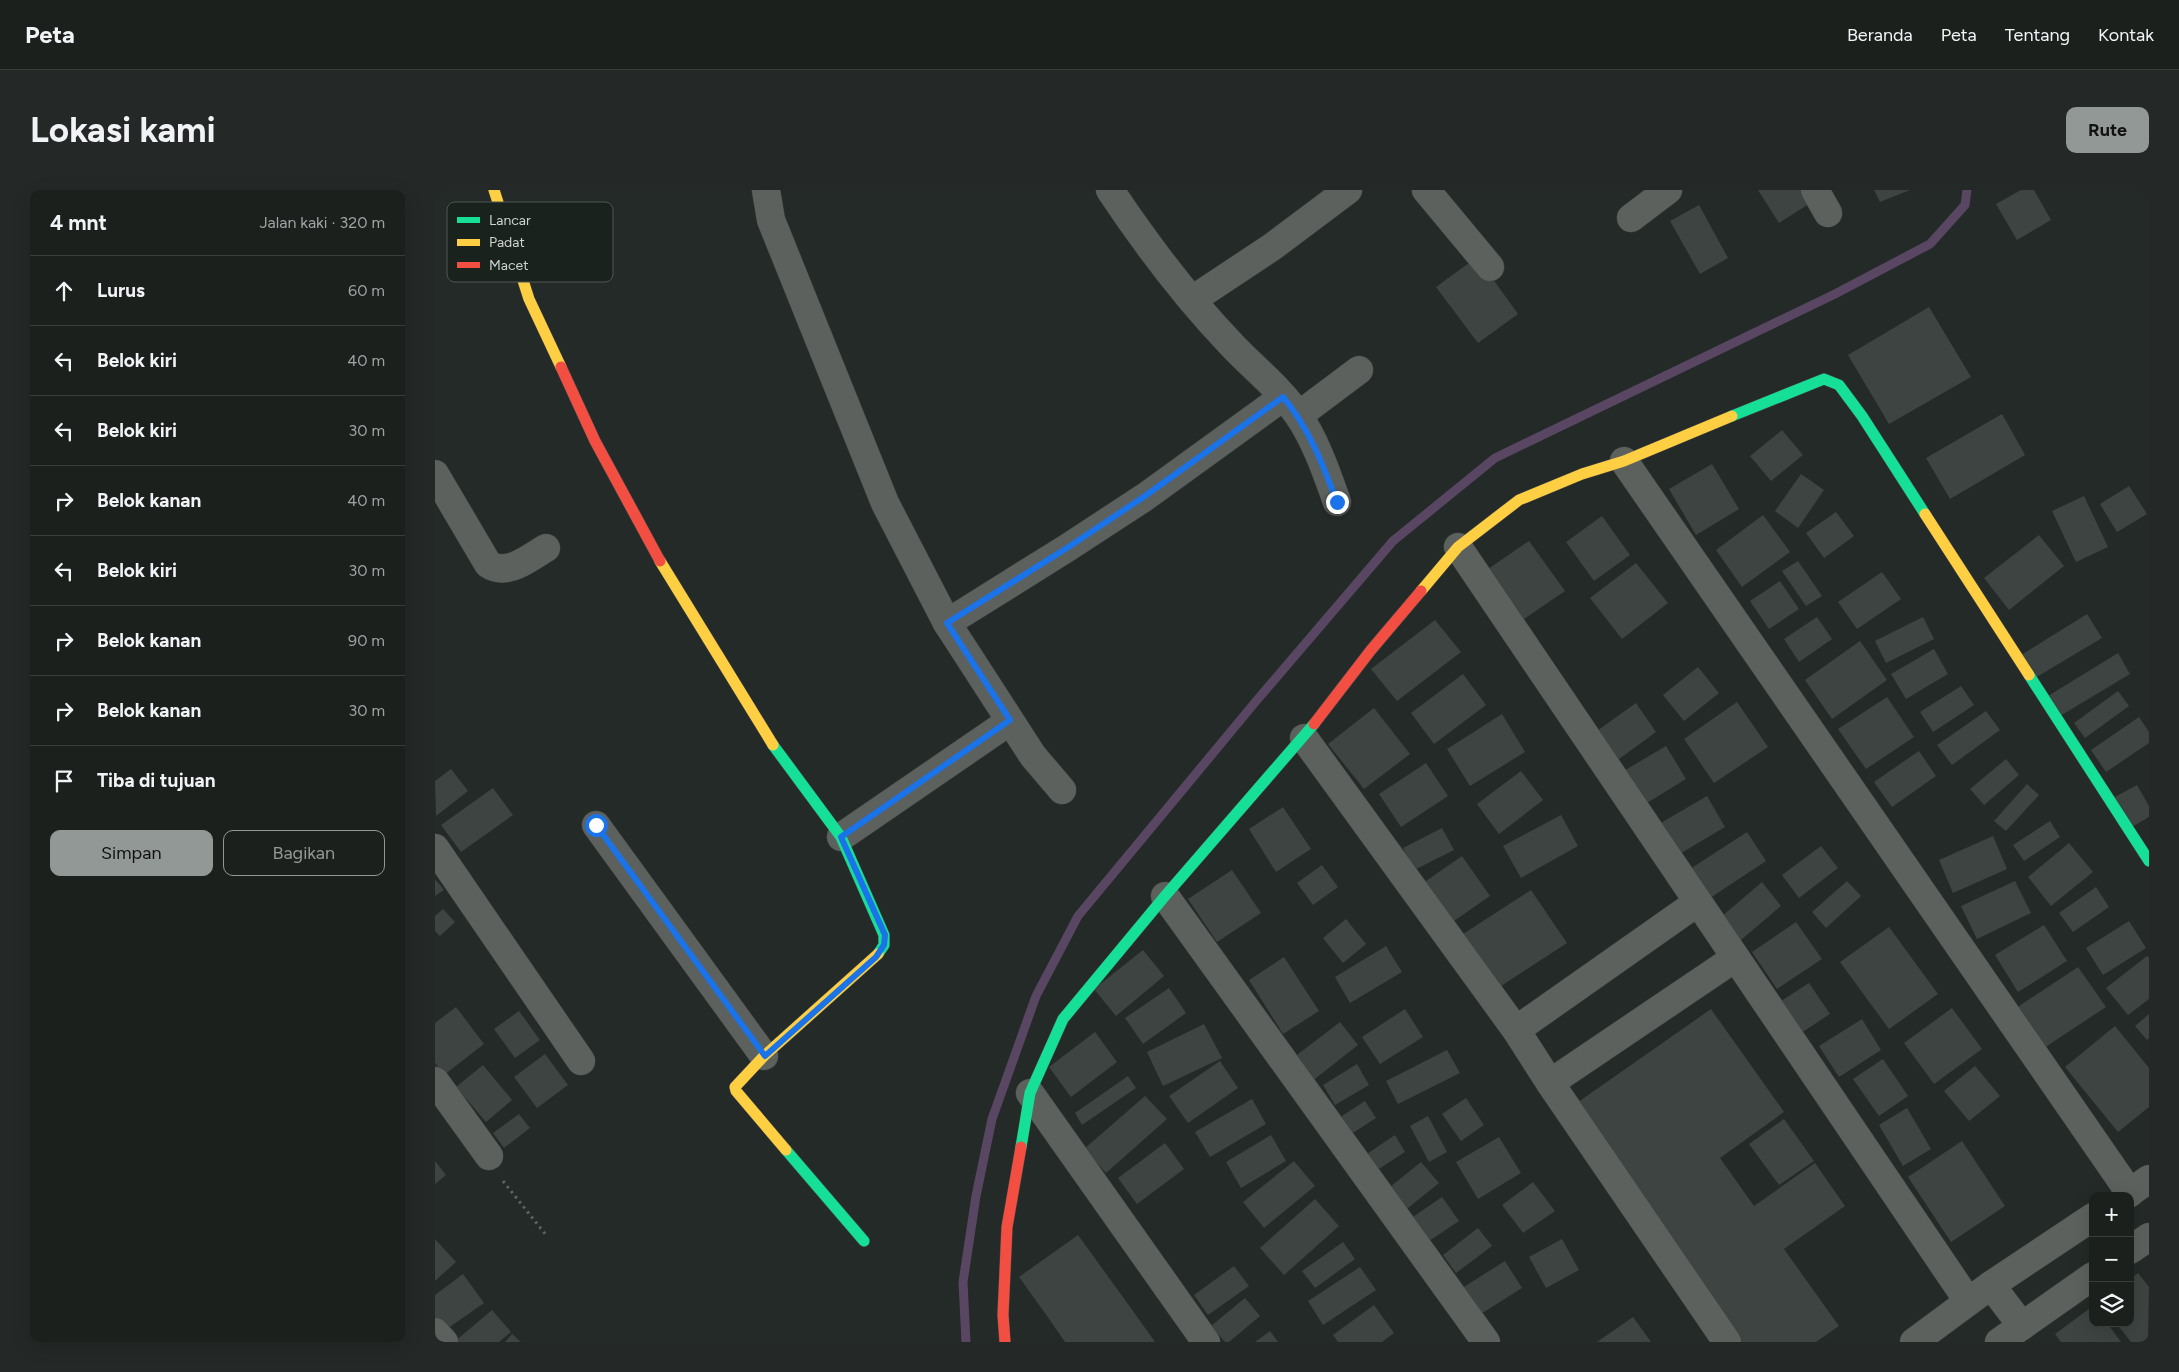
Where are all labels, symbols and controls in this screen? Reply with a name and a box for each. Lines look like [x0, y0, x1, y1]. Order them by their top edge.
text: Peta [25, 20, 75, 49]
text: Beranda [1847, 24, 1913, 46]
text: Peta [1941, 24, 1977, 46]
text: Tentang [2005, 24, 2070, 46]
text: Kontak [2098, 24, 2154, 46]
button: Rute [2066, 107, 2149, 153]
text: Lokasi kami [30, 109, 216, 151]
legend [447, 202, 613, 282]
text: 4 mnt [50, 210, 107, 235]
text: Lancar [489, 212, 531, 229]
text: Jalan kaki · 320 m [259, 213, 385, 232]
text: Padat [489, 234, 525, 251]
text: Macet [489, 257, 529, 274]
icon: ahead [50, 277, 78, 305]
text: Lurus [97, 279, 145, 302]
text: 60 m [348, 281, 385, 300]
icon: left [50, 347, 78, 375]
text: Belok kiri [97, 349, 177, 372]
text: 40 m [347, 351, 385, 370]
icon: left [50, 417, 78, 445]
text: Belok kiri [97, 419, 177, 442]
text: 30 m [348, 421, 385, 440]
icon: right [50, 487, 78, 515]
text: Belok kanan [97, 489, 201, 512]
text: 40 m [347, 491, 385, 510]
route end [1326, 491, 1349, 514]
icon: left [50, 557, 78, 585]
text: Belok kiri [97, 559, 177, 582]
text: 30 m [348, 561, 385, 580]
icon: right [50, 627, 78, 655]
text: Belok kanan [97, 629, 201, 652]
text: 90 m [348, 631, 385, 650]
icon: right [50, 697, 78, 725]
text: Belok kanan [97, 699, 201, 722]
text: 30 m [348, 701, 385, 720]
icon: arrive [50, 767, 78, 795]
text: Tiba di tujuan [97, 769, 216, 792]
route start [585, 814, 608, 837]
button: Simpan [50, 830, 213, 876]
button: Bagikan [223, 830, 385, 876]
map controls [2089, 1192, 2134, 1327]
button: + [2089, 1192, 2134, 1237]
button: − [2089, 1237, 2134, 1282]
button: layers [2089, 1282, 2134, 1327]

